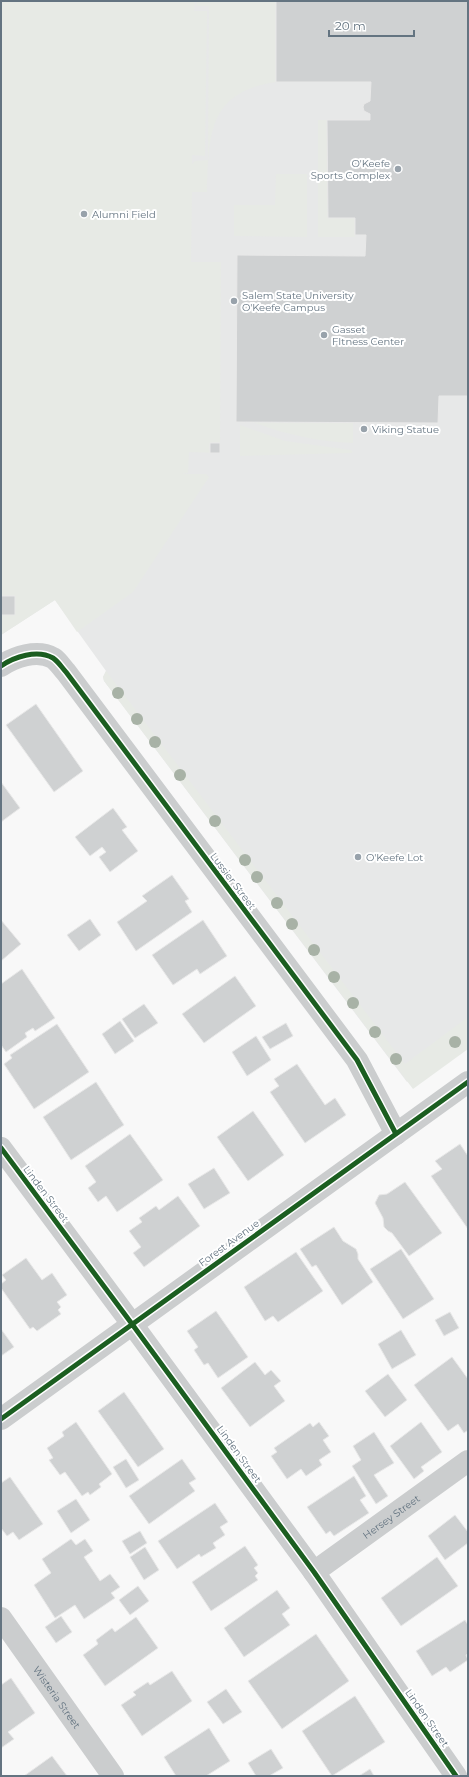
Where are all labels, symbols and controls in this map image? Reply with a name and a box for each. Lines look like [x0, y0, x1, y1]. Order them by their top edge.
scale bar [329, 12, 414, 38]
text: 20 m [335, 18, 366, 33]
place label: O'Keefe Sports Complex [311, 157, 391, 182]
marker: O'Keefe Sports Complex [393, 164, 403, 174]
place label: Alumni Field [92, 208, 156, 221]
marker: Alumni Field [79, 209, 89, 219]
place label: Salem State University O'Keefe Campus [242, 289, 354, 314]
marker: Salem State University O'Keefe Campus [229, 296, 239, 306]
place label: Gasset FItness Center [332, 323, 404, 348]
marker: Gasset FItness Center [319, 330, 329, 340]
place label: Viking Statue [372, 423, 439, 436]
marker: Viking Statue [359, 424, 369, 434]
street label: Lussier Street [207, 850, 259, 912]
place label: O'Keefe Lot [366, 851, 423, 864]
marker: O'Keefe Lot [353, 852, 363, 862]
street label: Linden Street [20, 1163, 72, 1225]
street label: Forest Avenue [196, 1217, 262, 1269]
street label: Linden Street [214, 1423, 264, 1485]
street label: Hersey Street [360, 1491, 422, 1541]
street label: Wisteria Street [30, 1663, 84, 1731]
street label: Linden Street [402, 1687, 452, 1749]

